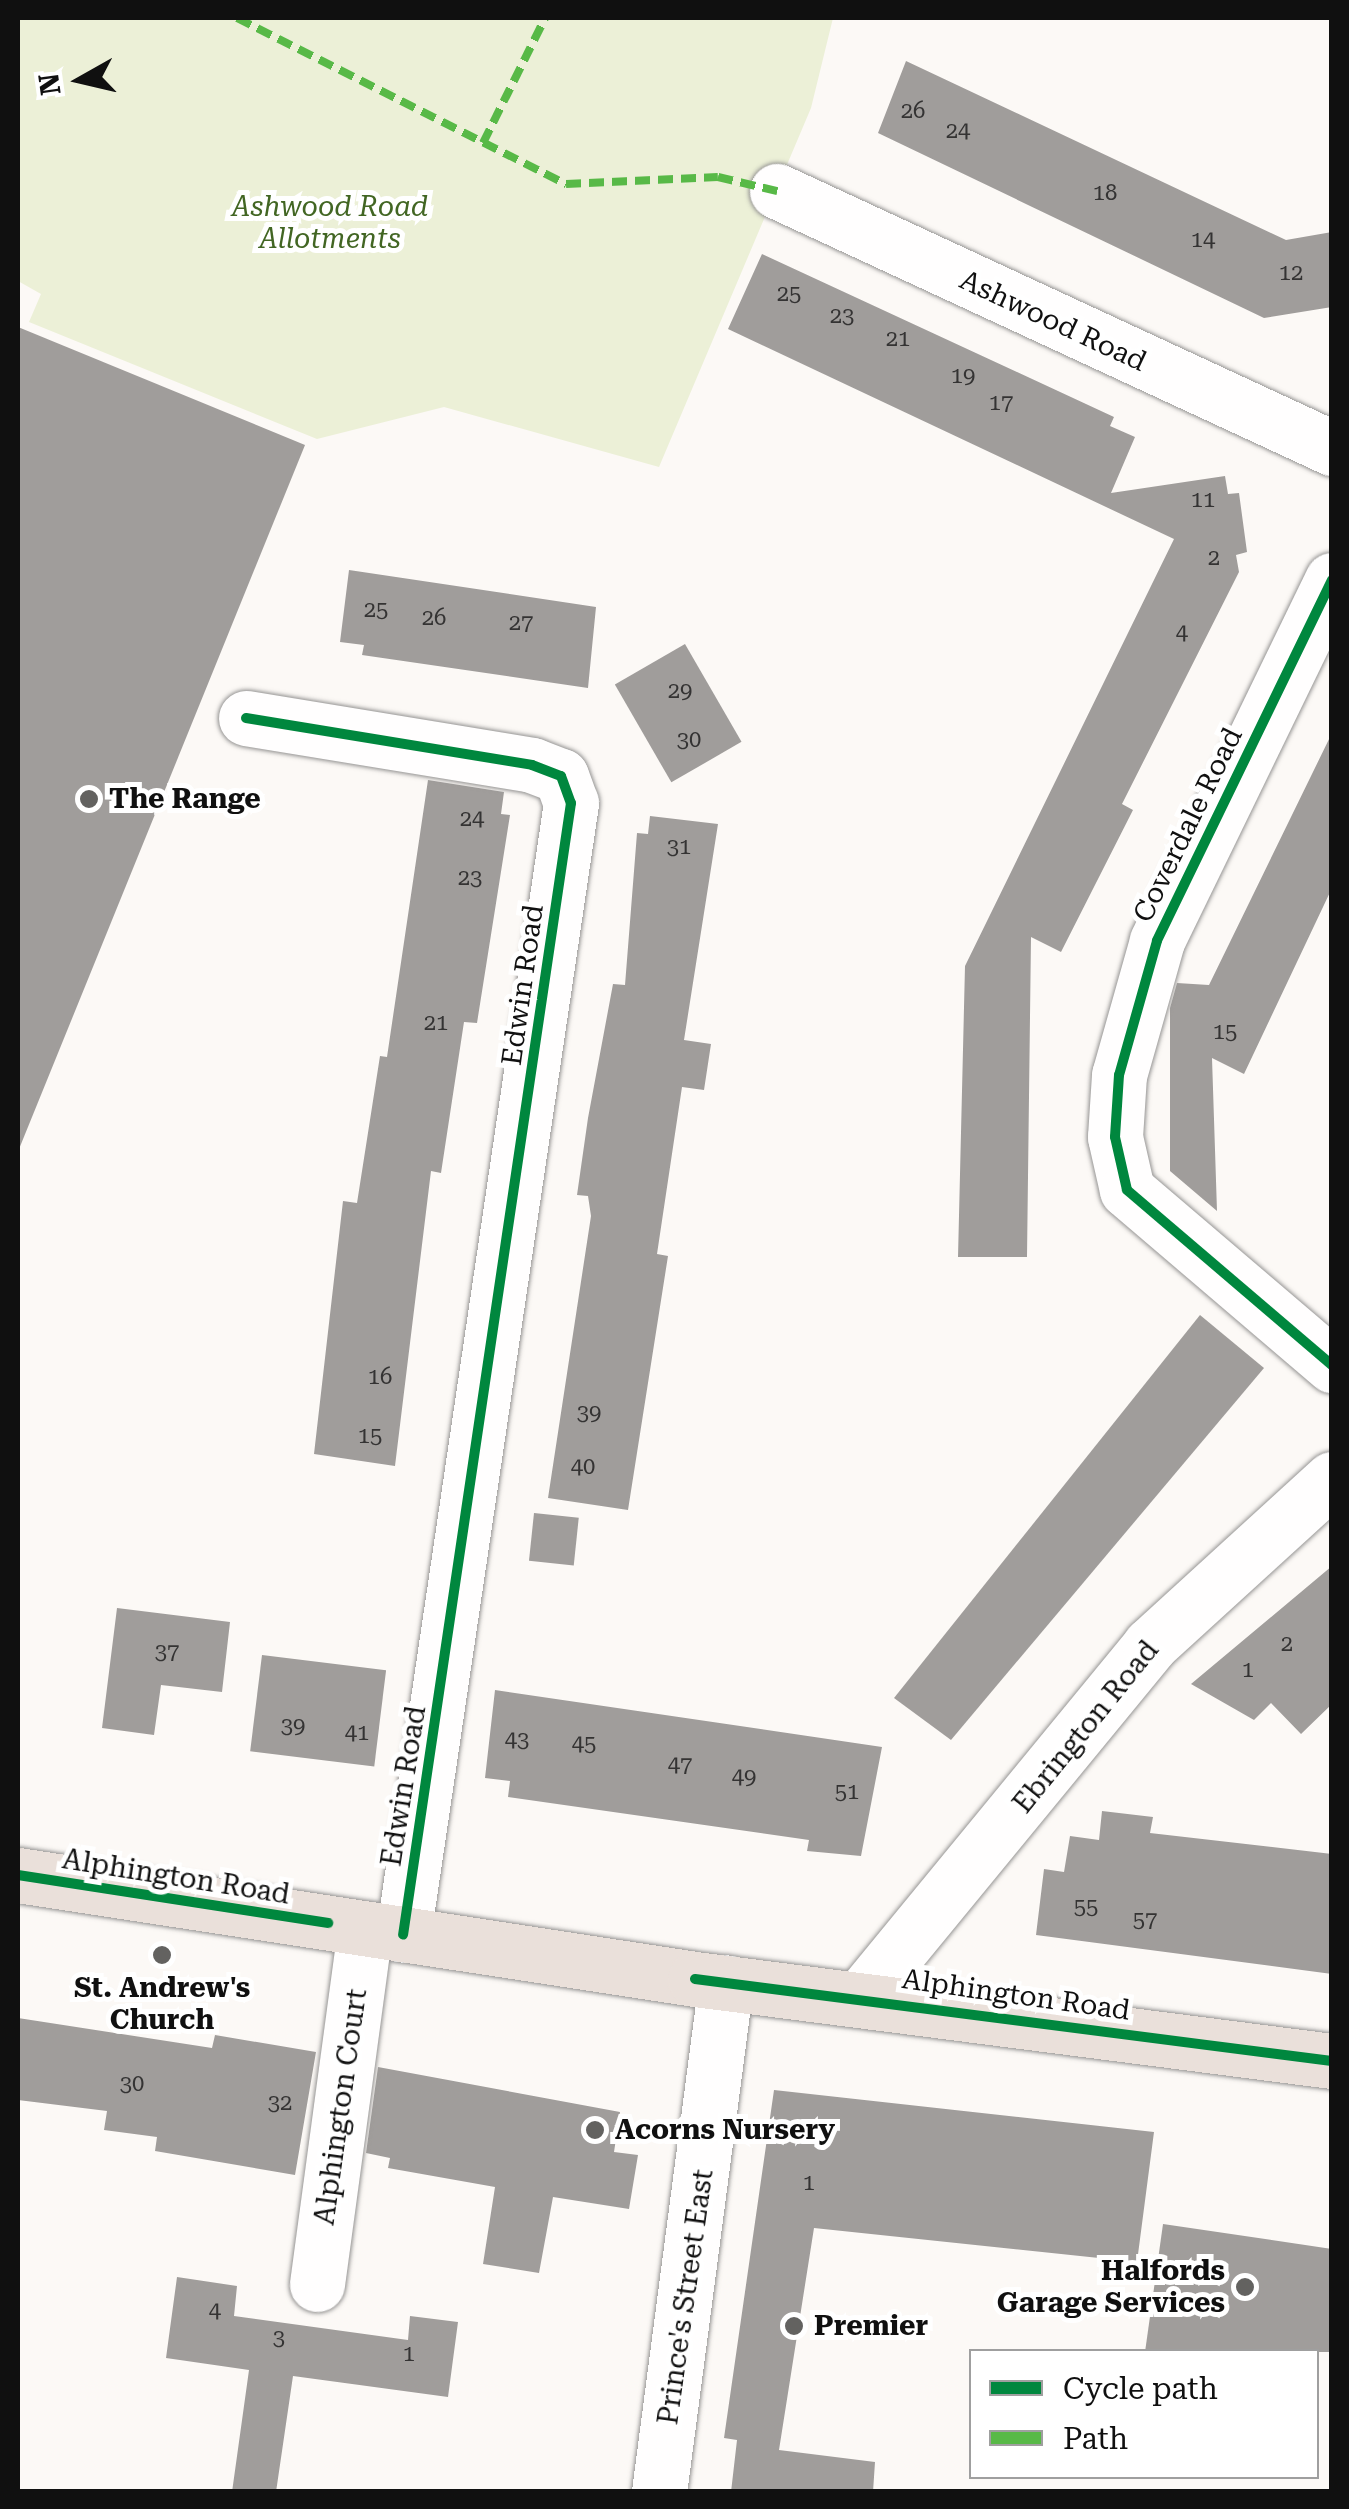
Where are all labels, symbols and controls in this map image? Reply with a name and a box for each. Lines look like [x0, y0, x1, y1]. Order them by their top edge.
north arrow [30, 30, 130, 130]
text: N [32, 71, 68, 97]
house number: 26 [901, 98, 925, 124]
house number: 24 [946, 118, 970, 144]
house number: 18 [1093, 180, 1117, 206]
park label: Ashwood Road Allotments [232, 190, 428, 256]
house number: 14 [1191, 227, 1215, 253]
house number: 12 [1279, 260, 1303, 286]
street label: Ashwood Road [954, 263, 1152, 379]
house number: 25 [777, 281, 801, 307]
house number: 23 [830, 303, 854, 329]
house number: 21 [886, 326, 910, 352]
house number: 19 [951, 363, 975, 389]
house number: 17 [989, 390, 1013, 416]
house number: 11 [1191, 487, 1215, 513]
house number: 2 [1208, 545, 1220, 571]
house number: 25 [364, 597, 388, 623]
house number: 26 [422, 605, 446, 631]
house number: 27 [509, 610, 533, 636]
house number: 4 [1176, 620, 1188, 646]
house number: 29 [668, 678, 692, 704]
street label: Coverdale Road [1126, 722, 1250, 928]
house number: 30 [677, 727, 701, 753]
place label: The Range [109, 782, 261, 816]
marker: The Range [78, 788, 100, 810]
house number: 24 [460, 806, 484, 832]
house number: 31 [667, 834, 691, 860]
house number: 23 [458, 865, 482, 891]
street label: Edwin Road [495, 902, 551, 1068]
house number: 21 [424, 1010, 448, 1036]
house number: 15 [1213, 1019, 1237, 1045]
house number: 16 [368, 1364, 392, 1390]
house number: 39 [577, 1400, 601, 1426]
house number: 15 [358, 1423, 382, 1449]
house number: 40 [571, 1454, 595, 1480]
house number: 2 [1281, 1631, 1293, 1657]
street label: Ebrington Road [1006, 1634, 1166, 1820]
house number: 37 [155, 1639, 179, 1665]
house number: 1 [1242, 1657, 1254, 1683]
street label: Edwin Road [375, 1703, 433, 1869]
house number: 39 [281, 1713, 305, 1739]
house number: 41 [345, 1720, 369, 1746]
house number: 43 [505, 1727, 529, 1753]
house number: 45 [572, 1731, 596, 1757]
house number: 47 [668, 1752, 692, 1778]
house number: 49 [732, 1764, 756, 1790]
house number: 51 [835, 1779, 859, 1805]
street label: Alphington Road [60, 1842, 292, 1912]
house number: 55 [1074, 1894, 1098, 1920]
house number: 57 [1133, 1907, 1157, 1933]
marker: St. Andrew's Church [151, 1944, 173, 1966]
street label: Alphington Road [900, 1962, 1132, 2028]
place label: St. Andrew's Church [74, 1971, 250, 2037]
street label: Alphington Court [308, 1987, 374, 2227]
house number: 30 [120, 2071, 144, 2097]
house number: 32 [268, 2090, 292, 2116]
place label: Acorns Nursery [615, 2113, 835, 2147]
marker: Acorns Nursery [584, 2119, 606, 2141]
street label: Prince's Street East [651, 2167, 721, 2427]
house number: 1 [803, 2170, 815, 2196]
place label: Halfords Garage Services [997, 2254, 1225, 2320]
marker: Halfords Garage Services [1234, 2276, 1256, 2298]
house number: 4 [209, 2298, 221, 2324]
place label: Premier [814, 2309, 928, 2343]
marker: Premier [783, 2315, 805, 2337]
house number: 3 [273, 2325, 285, 2351]
house number: 1 [403, 2341, 415, 2367]
legend [969, 2349, 1319, 2479]
text: Cycle path [1063, 2371, 1218, 2406]
text: Path [1063, 2421, 1128, 2456]

